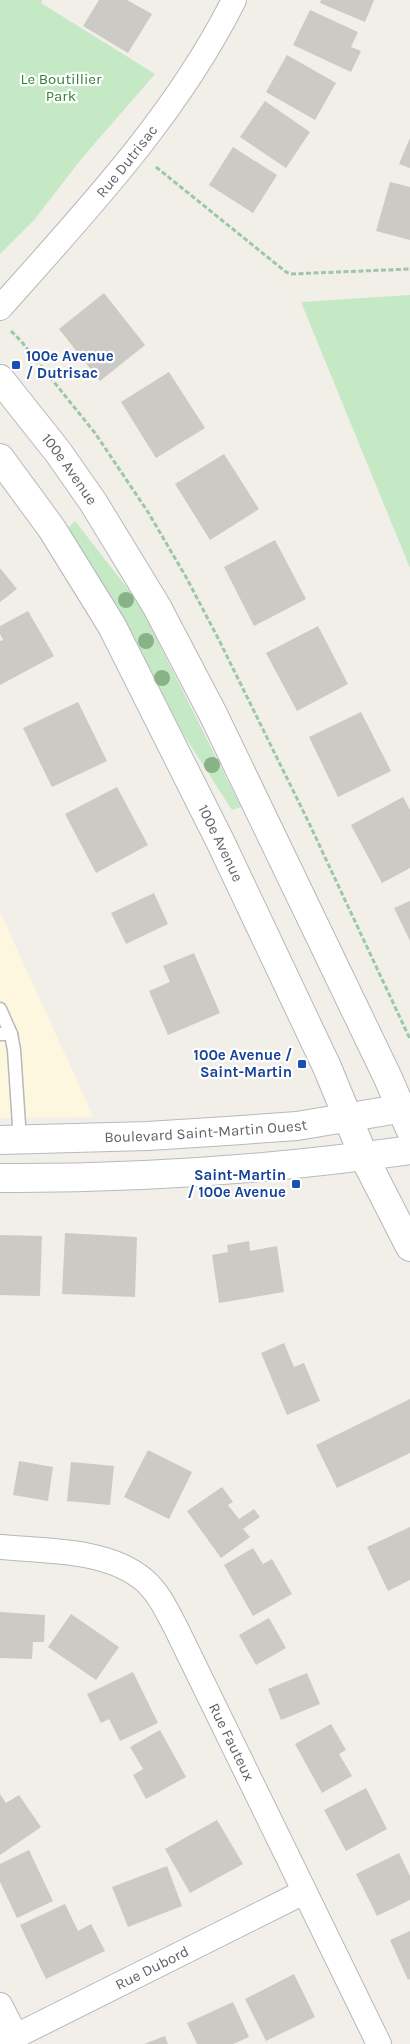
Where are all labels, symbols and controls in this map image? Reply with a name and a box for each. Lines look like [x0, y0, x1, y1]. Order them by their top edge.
park label: Le Boutillier Park [21, 70, 102, 105]
street label: Rue Dutrisac [92, 121, 161, 201]
place label: 100e Avenue / Dutrisac [26, 347, 114, 382]
marker: 100e Avenue / Dutrisac [10, 359, 22, 371]
street label: 100e Avenue [38, 430, 101, 508]
street label: 100e Avenue [194, 802, 247, 885]
place label: 100e Avenue / Saint-Martin [194, 1046, 292, 1081]
marker: 100e Avenue / Saint-Martin [296, 1058, 308, 1070]
street label: Boulevard Saint-Martin Ouest [104, 1115, 309, 1146]
place label: Saint-Martin / 100e Avenue [188, 1166, 286, 1201]
marker: Saint-Martin / 100e Avenue [290, 1178, 302, 1190]
street label: Rue Fauteux [205, 1700, 258, 1784]
street label: Rue Dubord [112, 1942, 192, 1994]

